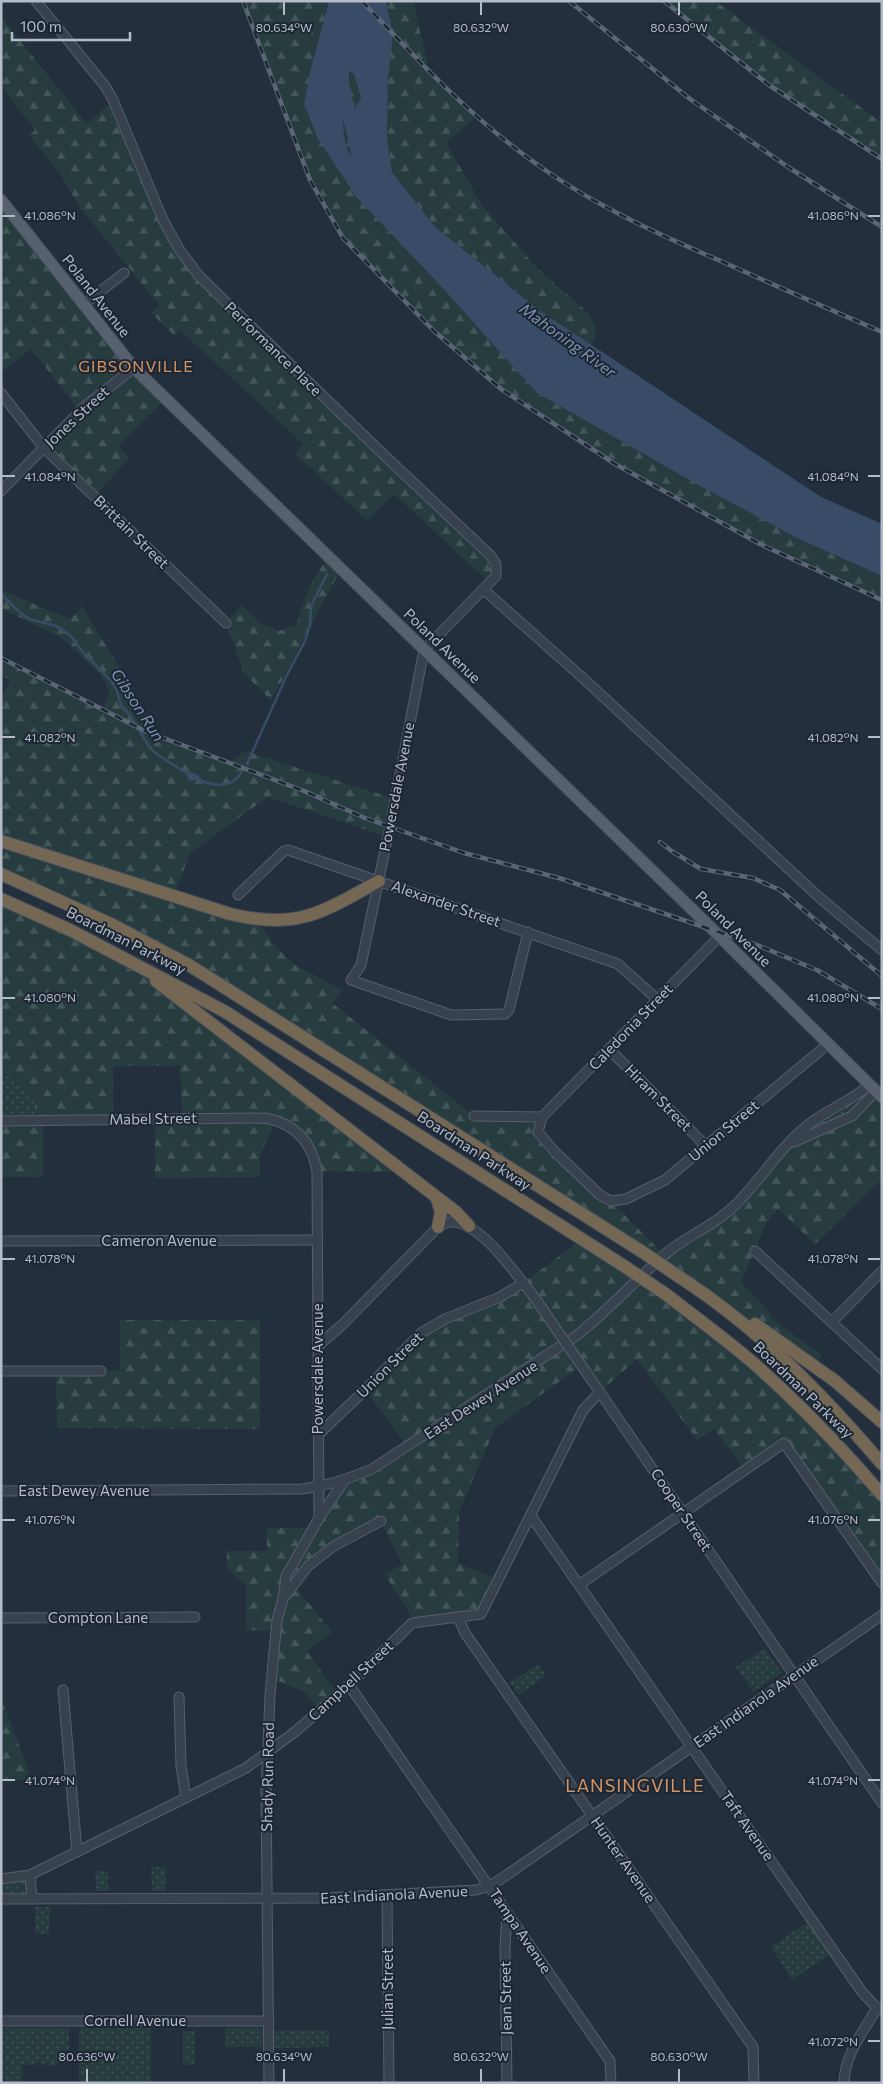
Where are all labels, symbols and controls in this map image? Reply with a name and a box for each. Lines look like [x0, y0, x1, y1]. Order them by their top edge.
scale bar [12, 10, 130, 42]
text: 100 m [20, 17, 62, 35]
text: 80.634°W [256, 20, 312, 34]
text: 80.632°W [453, 20, 509, 34]
text: 80.630°W [650, 20, 708, 34]
text: 41.086°N [24, 208, 76, 222]
text: 41.086°N [807, 208, 859, 222]
street label: Poland Avenue [59, 250, 135, 340]
street label: Performance Place [222, 297, 326, 399]
water label: Mahoning River [517, 298, 621, 381]
district label: GIBSONVILLE [78, 356, 194, 375]
street label: Jones Street [40, 382, 112, 451]
text: 41.084°N [24, 469, 76, 483]
text: 41.084°N [807, 469, 859, 483]
street label: Brittain Street [90, 491, 173, 572]
street label: Poland Avenue [401, 604, 485, 687]
water label: Gibson Run [108, 665, 169, 745]
street label: Powersdale Avenue [375, 721, 417, 853]
text: 41.082°N [24, 730, 76, 744]
text: 41.082°N [807, 730, 859, 744]
street label: Alexander Street [389, 876, 503, 930]
street label: Poland Avenue [692, 887, 775, 970]
street label: Boardman Parkway [64, 902, 190, 978]
street label: Caledonia Street [585, 979, 676, 1073]
text: 41.080°N [24, 990, 76, 1004]
text: 41.080°N [807, 990, 859, 1004]
street label: Hiram Street [622, 1060, 696, 1134]
street label: Union Street [685, 1096, 762, 1165]
street label: Boardman Parkway [414, 1107, 535, 1194]
street label: Mabel Street [109, 1108, 197, 1128]
street label: Cameron Avenue [101, 1231, 217, 1249]
text: 41.078°N [25, 1251, 75, 1265]
text: 41.078°N [808, 1251, 858, 1265]
street label: Powersdale Avenue [308, 1303, 326, 1435]
street label: Union Street [352, 1327, 426, 1401]
street label: Boardman Parkway [750, 1337, 858, 1442]
street label: East Dewey Avenue [420, 1356, 541, 1443]
street label: Cooper Street [647, 1465, 716, 1554]
street label: East Dewey Avenue [18, 1481, 150, 1499]
text: 41.076°N [25, 1512, 75, 1526]
text: 41.076°N [808, 1512, 858, 1526]
street label: Compton Lane [48, 1608, 148, 1626]
street label: Campbell Street [304, 1636, 397, 1724]
street label: East Indianola Avenue [690, 1651, 821, 1751]
street label: Shady Run Road [257, 1722, 277, 1832]
text: 41.074°N [25, 1773, 75, 1787]
text: 41.074°N [808, 1773, 858, 1787]
district label: LANSINGVILLE [565, 1774, 705, 1796]
street label: Taft Avenue [717, 1787, 779, 1864]
street label: Hunter Avenue [587, 1813, 660, 1906]
street label: East Indianola Avenue [320, 1881, 468, 1907]
street label: Tampa Avenue [486, 1884, 556, 1977]
street label: Julian Street [378, 1948, 396, 2030]
street label: Jean Street [495, 1961, 515, 2035]
street label: Cornell Avenue [84, 2011, 186, 2029]
text: 41.072°N [808, 2034, 858, 2048]
text: 80.636°W [59, 2049, 115, 2063]
text: 80.634°W [256, 2049, 312, 2063]
text: 80.632°W [453, 2049, 509, 2063]
text: 80.630°W [650, 2049, 708, 2063]

